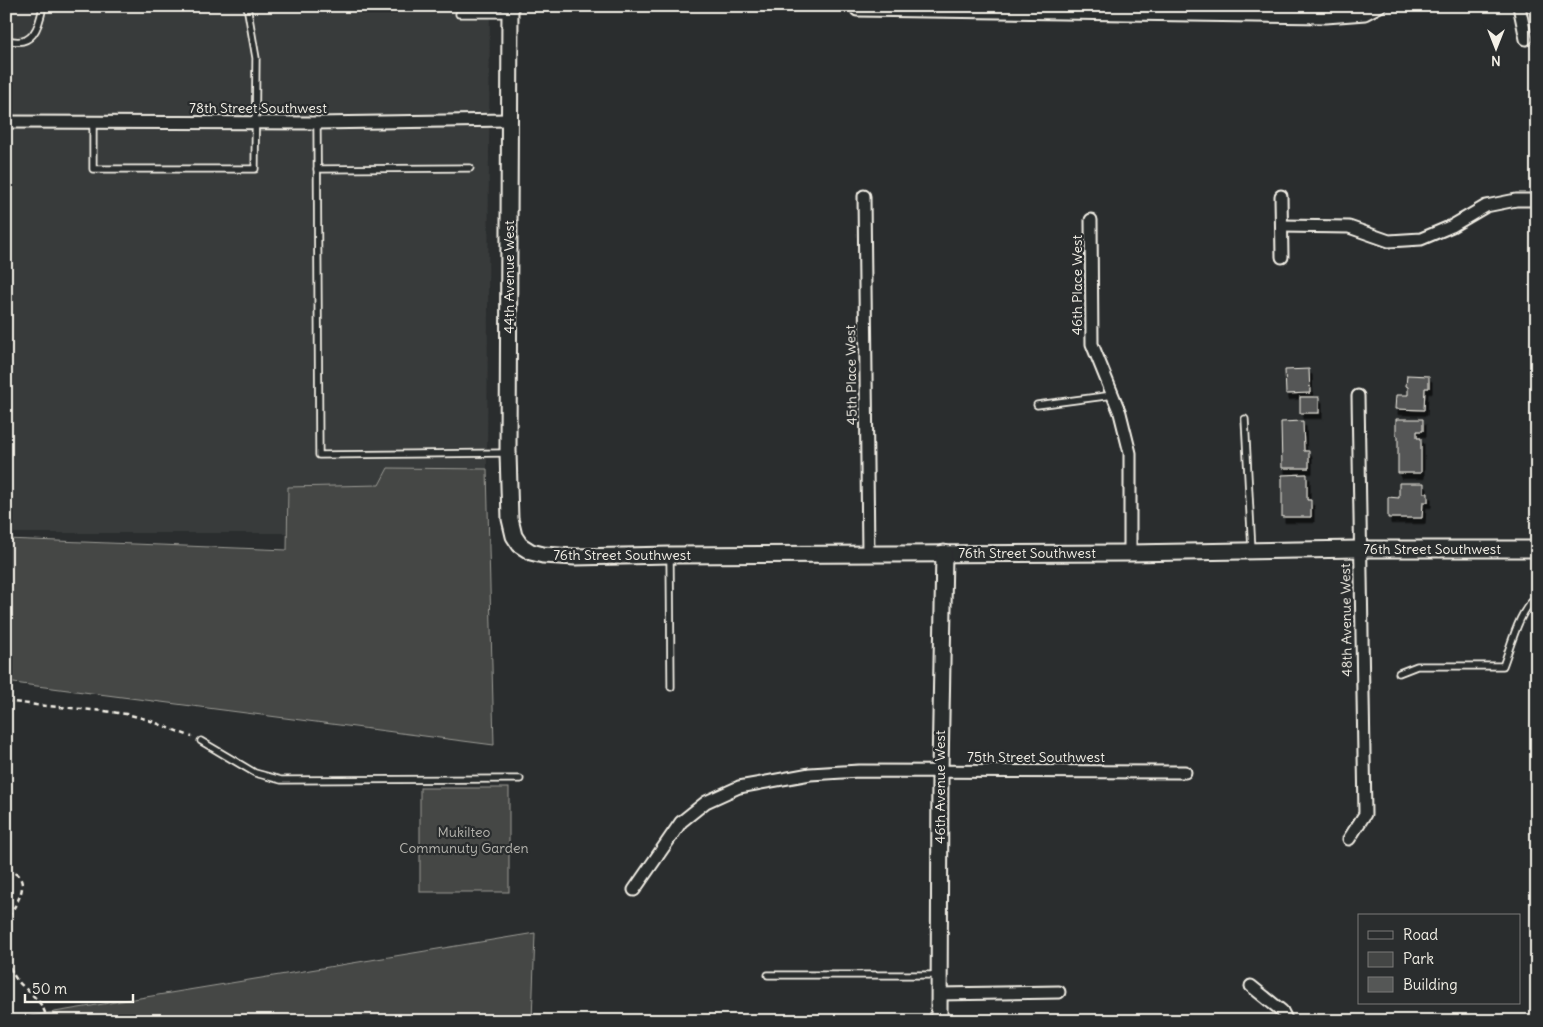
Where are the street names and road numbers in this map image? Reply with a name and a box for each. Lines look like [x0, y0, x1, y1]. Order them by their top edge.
street label: 78th Street Southwest [189, 99, 327, 117]
street label: 44th Avenue West [500, 220, 518, 334]
street label: 46th Place West [1068, 235, 1086, 335]
street label: 45th Place West [841, 324, 861, 425]
street label: 76th Street Southwest [1363, 540, 1501, 558]
street label: 76th Street Southwest [958, 544, 1096, 562]
street label: 76th Street Southwest [553, 546, 691, 564]
street label: 48th Avenue West [1336, 563, 1356, 677]
street label: 46th Avenue West [931, 730, 949, 844]
street label: 75th Street Southwest [967, 748, 1105, 766]

